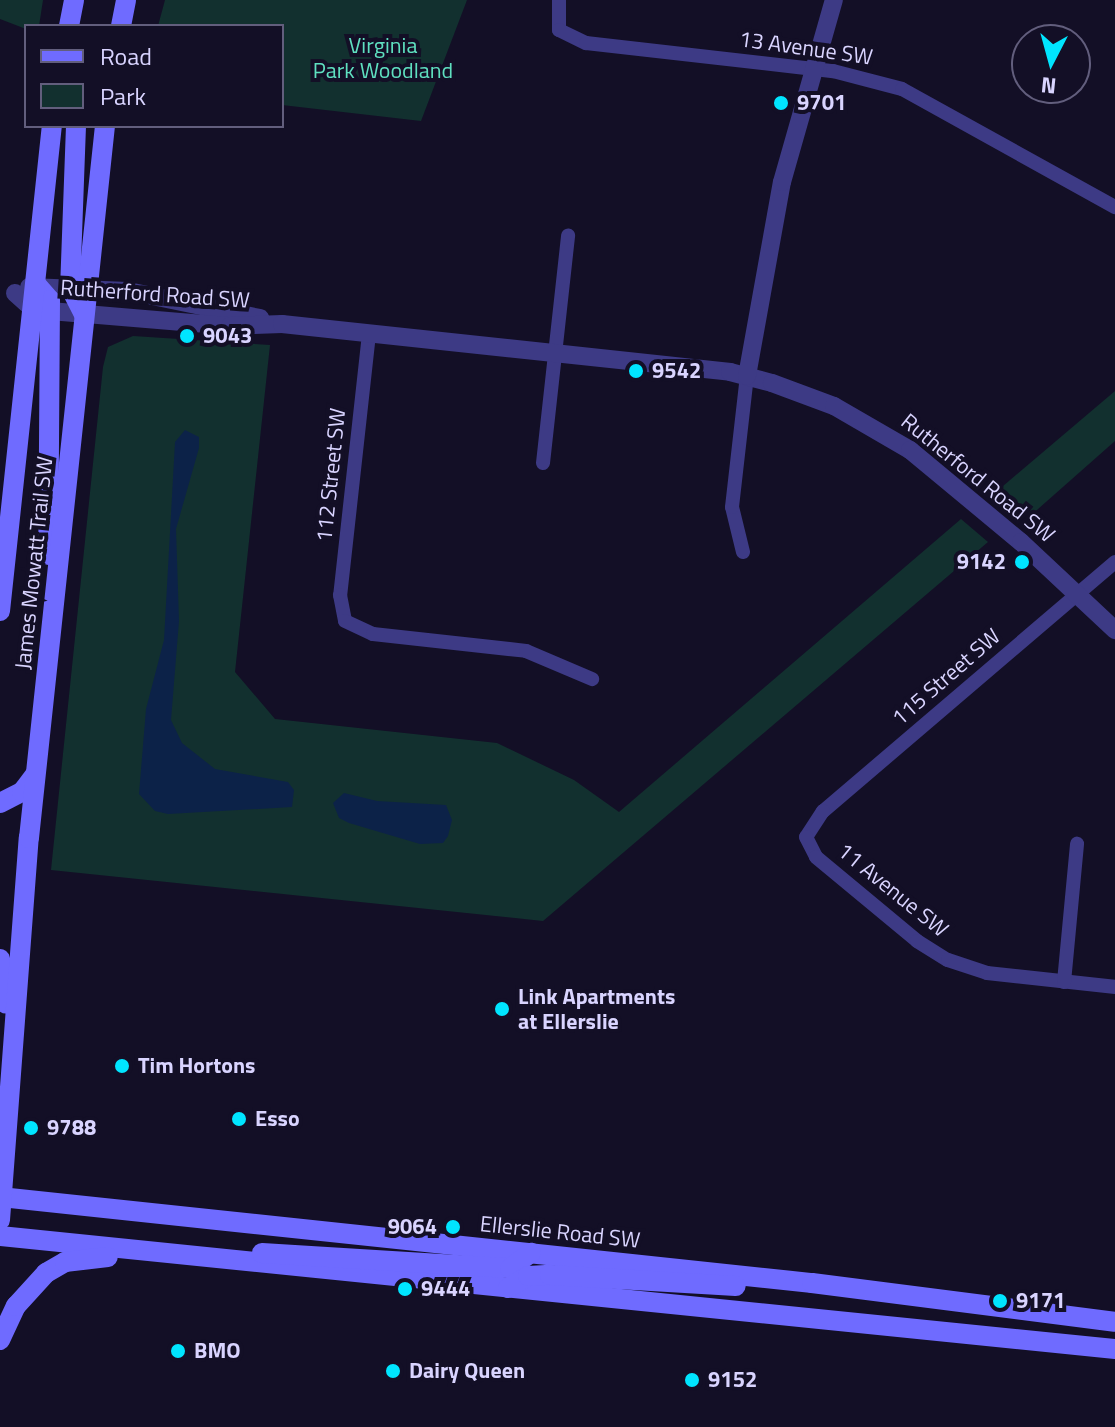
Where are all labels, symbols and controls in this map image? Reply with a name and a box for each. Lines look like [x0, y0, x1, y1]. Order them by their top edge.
legend [24, 24, 284, 128]
north arrow [1011, 24, 1091, 104]
street label: 13 Avenue SW [738, 26, 874, 70]
park label: Virginia Park Woodland [313, 32, 453, 84]
text: Road [100, 38, 152, 74]
text: N [1039, 68, 1058, 104]
text: Park [100, 78, 146, 114]
place label: 9701 [797, 90, 846, 116]
marker: 9701 [772, 94, 790, 112]
street label: Rutherford Road SW [59, 274, 251, 314]
place label: 9043 [203, 323, 252, 349]
marker: 9043 [178, 327, 196, 345]
place label: 9542 [652, 358, 701, 384]
marker: 9542 [627, 362, 645, 380]
street label: 112 Street SW [311, 407, 351, 543]
street label: Rutherford Road SW [896, 408, 1060, 548]
street label: James Mowatt Trail SW [10, 455, 58, 671]
place label: 9142 [957, 549, 1006, 575]
marker: 9142 [1013, 553, 1031, 571]
street label: 115 Street SW [886, 623, 1006, 731]
street label: 11 Avenue SW [832, 837, 954, 943]
place label: Link Apartments at Ellerslie [518, 983, 675, 1034]
marker: Link Apartments at Ellerslie [493, 1000, 511, 1018]
place label: Tim Hortons [138, 1053, 255, 1079]
marker: Tim Hortons [113, 1057, 131, 1075]
place label: Esso [255, 1106, 300, 1132]
marker: Esso [230, 1110, 248, 1128]
place label: 9788 [47, 1115, 96, 1141]
marker: 9788 [22, 1119, 40, 1137]
street label: Ellerslie Road SW [479, 1210, 641, 1254]
place label: 9064 [388, 1214, 437, 1240]
marker: 9064 [444, 1218, 462, 1236]
place label: 9444 [421, 1276, 470, 1302]
marker: 9444 [396, 1280, 414, 1298]
place label: 9171 [1016, 1288, 1065, 1314]
marker: 9171 [991, 1292, 1009, 1310]
place label: BMO [194, 1338, 241, 1364]
marker: BMO [169, 1342, 187, 1360]
place label: Dairy Queen [409, 1358, 525, 1384]
marker: Dairy Queen [384, 1362, 402, 1380]
place label: 9152 [708, 1367, 757, 1393]
marker: 9152 [683, 1371, 701, 1389]

